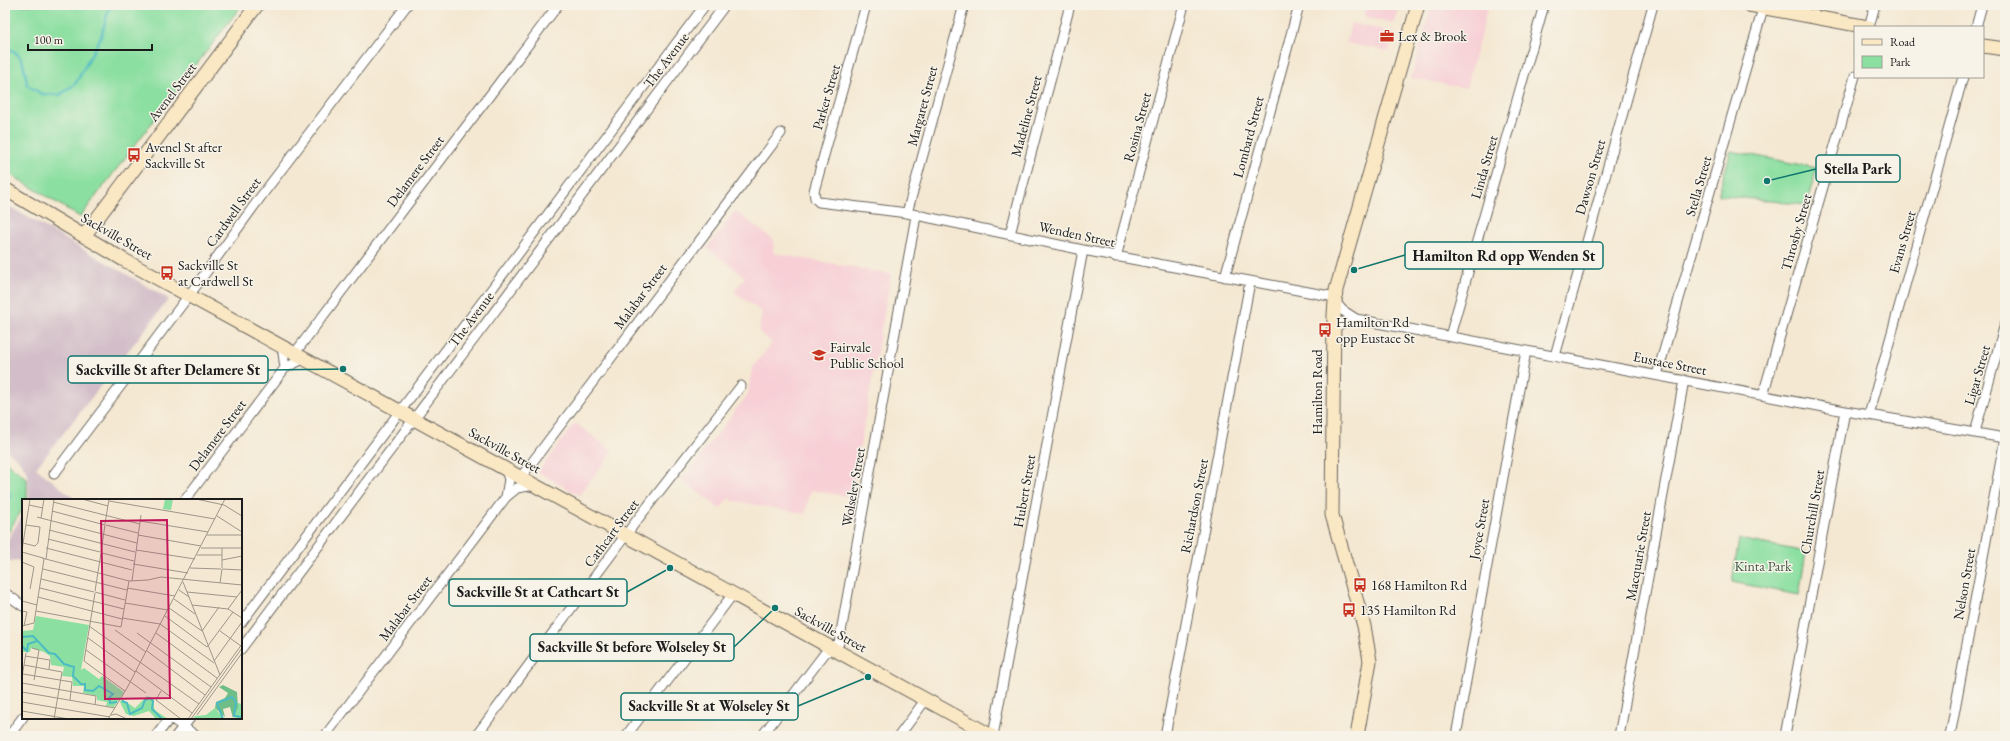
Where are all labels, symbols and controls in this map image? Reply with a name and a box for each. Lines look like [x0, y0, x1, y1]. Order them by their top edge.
scale bar [28, 26, 152, 52]
legend [1854, 26, 1984, 78]
place label: Lex & Brook [1398, 27, 1467, 45]
street label: The Avenue [639, 28, 693, 91]
office icon: Lex & Brook [1379, 28, 1395, 44]
text: 100 m [34, 32, 64, 48]
text: Road [1890, 34, 1916, 50]
text: Park [1890, 54, 1911, 70]
street label: Avenel Street [143, 58, 201, 126]
street label: Parker Street [808, 61, 844, 132]
street label: Margaret Street [903, 63, 942, 148]
street label: Madeline Street [1006, 73, 1046, 159]
street label: Rosina Street [1119, 90, 1155, 164]
street label: Lombard Street [1228, 94, 1268, 180]
street label: Delamere Street [382, 131, 448, 210]
street label: Linda Street [1466, 133, 1502, 201]
street label: Dawson Street [1571, 137, 1610, 217]
place label: Avenel St after Sackville St [144, 138, 223, 172]
bus stop icon: Avenel St after Sackville St [126, 147, 142, 163]
street label: Stella Street [1681, 153, 1715, 218]
callout: Stella Park [1816, 155, 1900, 182]
text: Stella Park [1824, 159, 1893, 178]
street label: Cardwell Street [202, 173, 265, 251]
street label: Throsby Street [1776, 191, 1816, 273]
street label: Sackville Street [78, 208, 157, 264]
street label: Evans Street [1884, 208, 1920, 275]
street label: Wenden Street [1037, 217, 1117, 251]
callout: Hamilton Rd opp Wenden St [1405, 242, 1603, 269]
text: Hamilton Rd opp Wenden St [1413, 246, 1596, 265]
place label: Sackville St at Cardwell St [178, 256, 254, 290]
street label: Malabar Street [609, 259, 671, 332]
bus stop icon: Sackville St at Cardwell St [159, 265, 175, 281]
street label: The Avenue [444, 287, 498, 350]
place label: Hamilton Rd opp Eustace St [1336, 313, 1415, 347]
bus stop icon: Hamilton Rd opp Eustace St [1317, 322, 1333, 338]
place label: Fairvale Public School [830, 338, 904, 372]
street label: Ligar Street [1960, 342, 1994, 407]
school or university icon: Fairvale Public School [811, 347, 827, 363]
street label: Eustace Street [1632, 347, 1709, 379]
street label: Hamilton Road [1308, 348, 1326, 435]
callout: Sackville St after Delamere St [68, 356, 268, 383]
text: Sackville St after Delamere St [76, 360, 260, 379]
street label: Delamere Street [184, 395, 250, 474]
street label: Sackville Street [466, 423, 545, 477]
street label: Wolseley Street [837, 445, 869, 528]
street label: Hubert Street [1009, 452, 1039, 529]
street label: Richardson Street [1176, 457, 1212, 555]
street label: Churchill Street [1796, 468, 1828, 556]
street label: Cathcart Street [579, 495, 643, 571]
street label: Joyce Street [1465, 497, 1493, 562]
inset map [22, 499, 242, 719]
street label: Macquarie Street [1621, 509, 1655, 602]
street label: Nelson Street [1949, 546, 1979, 621]
park label: Kinta Park [1735, 557, 1792, 575]
street label: Malabar Street [374, 571, 436, 644]
place label: 168 Hamilton Rd [1371, 576, 1468, 594]
bus stop icon: 168 Hamilton Rd [1352, 577, 1368, 593]
callout: Sackville St at Cathcart St [449, 579, 627, 606]
text: Sackville St at Cathcart St [457, 582, 620, 601]
place label: 135 Hamilton Rd [1360, 601, 1457, 619]
street label: Sackville Street [792, 602, 871, 656]
bus stop icon: 135 Hamilton Rd [1341, 602, 1357, 618]
callout: Sackville St before Wolseley St [530, 634, 734, 661]
text: Sackville St before Wolseley St [538, 637, 727, 656]
callout: Sackville St at Wolseley St [621, 693, 798, 720]
text: Sackville St at Wolseley St [628, 696, 790, 715]

